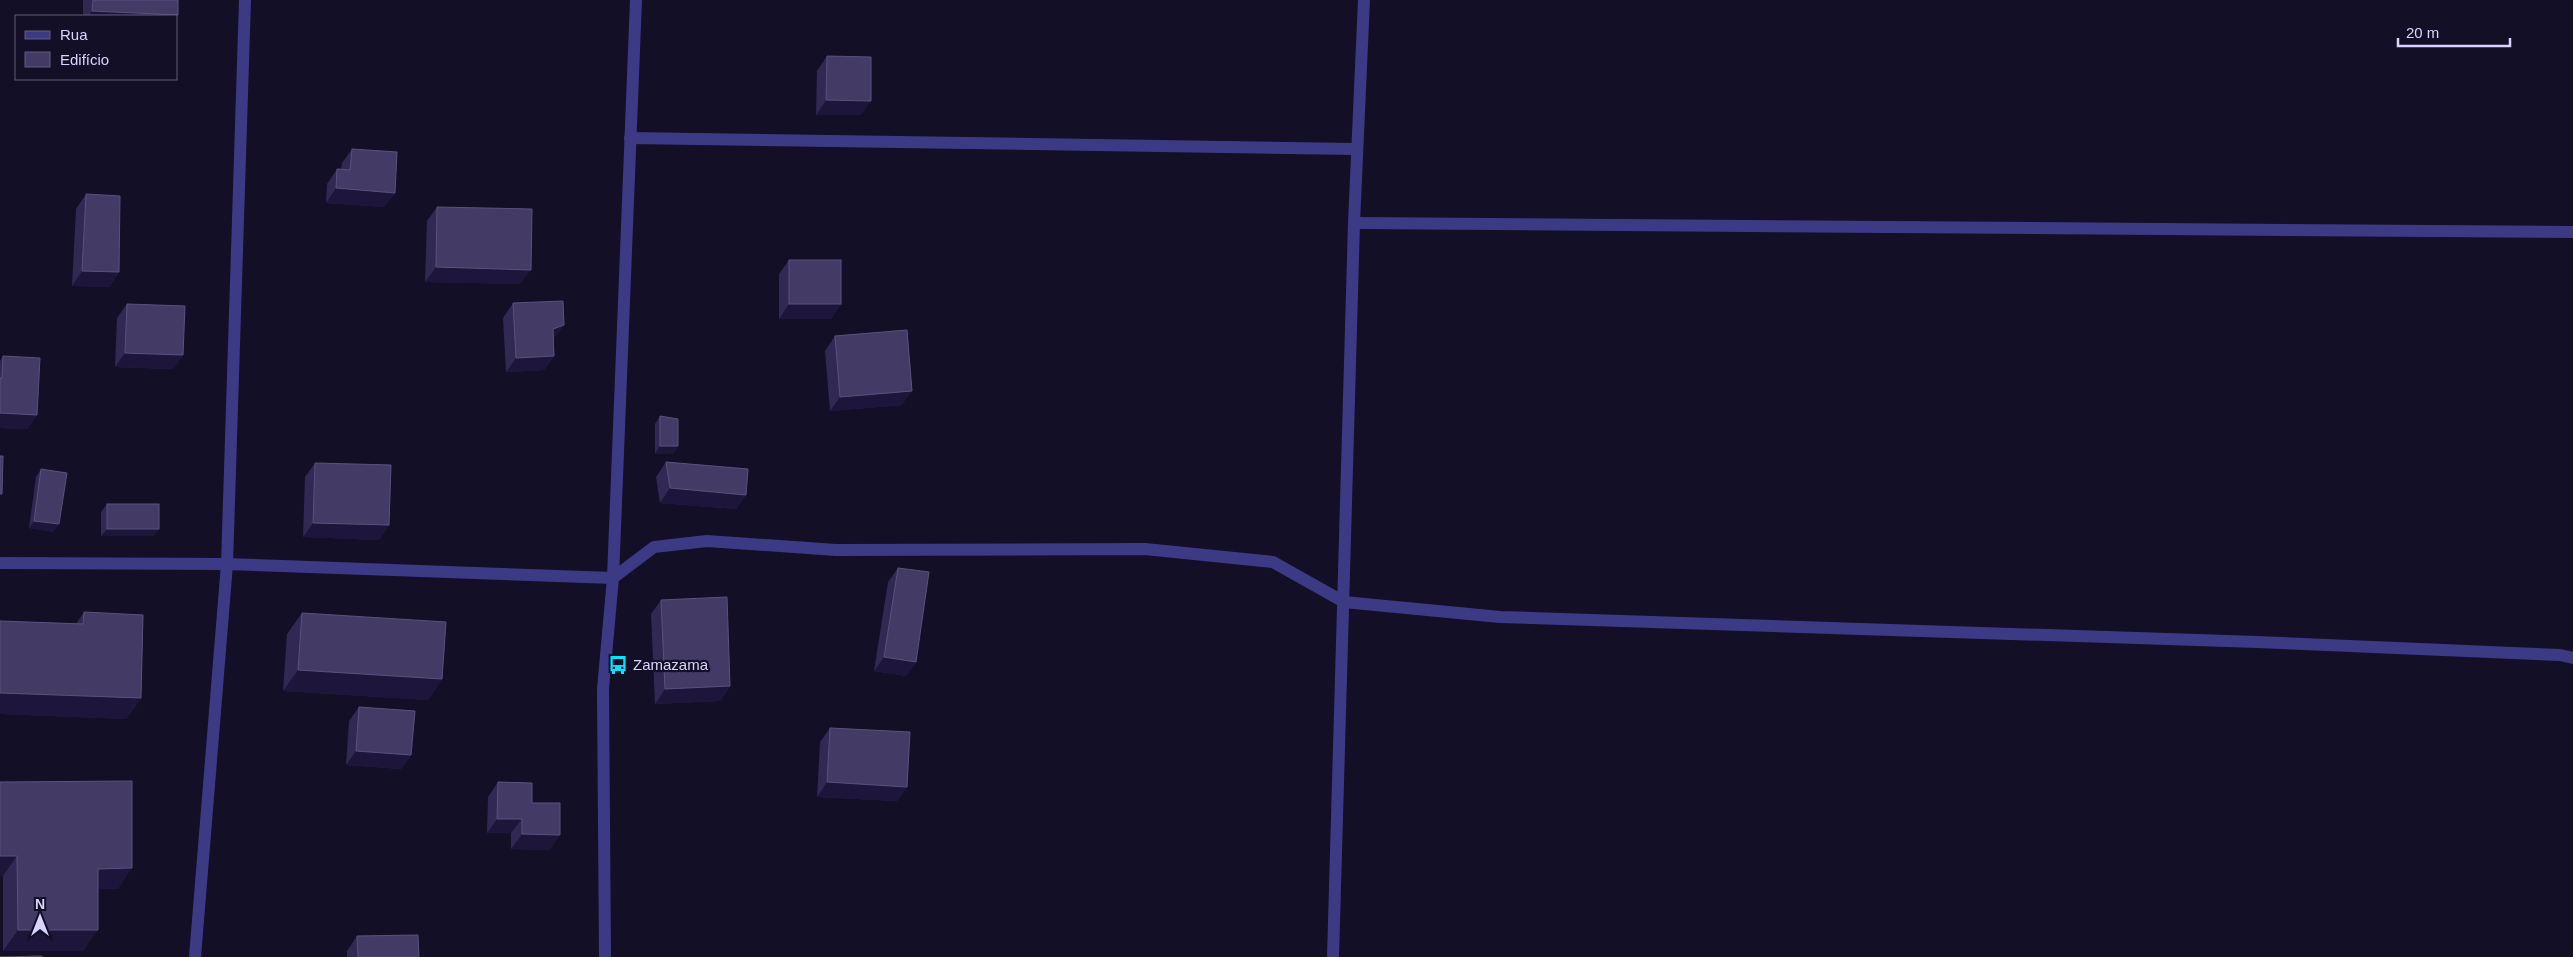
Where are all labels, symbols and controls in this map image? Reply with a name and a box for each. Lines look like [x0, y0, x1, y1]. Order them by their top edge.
legend [15, 15, 178, 80]
scale bar [2398, 15, 2510, 47]
text: 20 m [2406, 24, 2439, 41]
text: Rua [60, 26, 88, 43]
text: Edifício [60, 51, 109, 68]
bus stop icon: Zamazama [607, 654, 629, 676]
place label: Zamazama [633, 656, 709, 673]
north arrow [15, 892, 65, 942]
text: N [35, 896, 45, 912]

